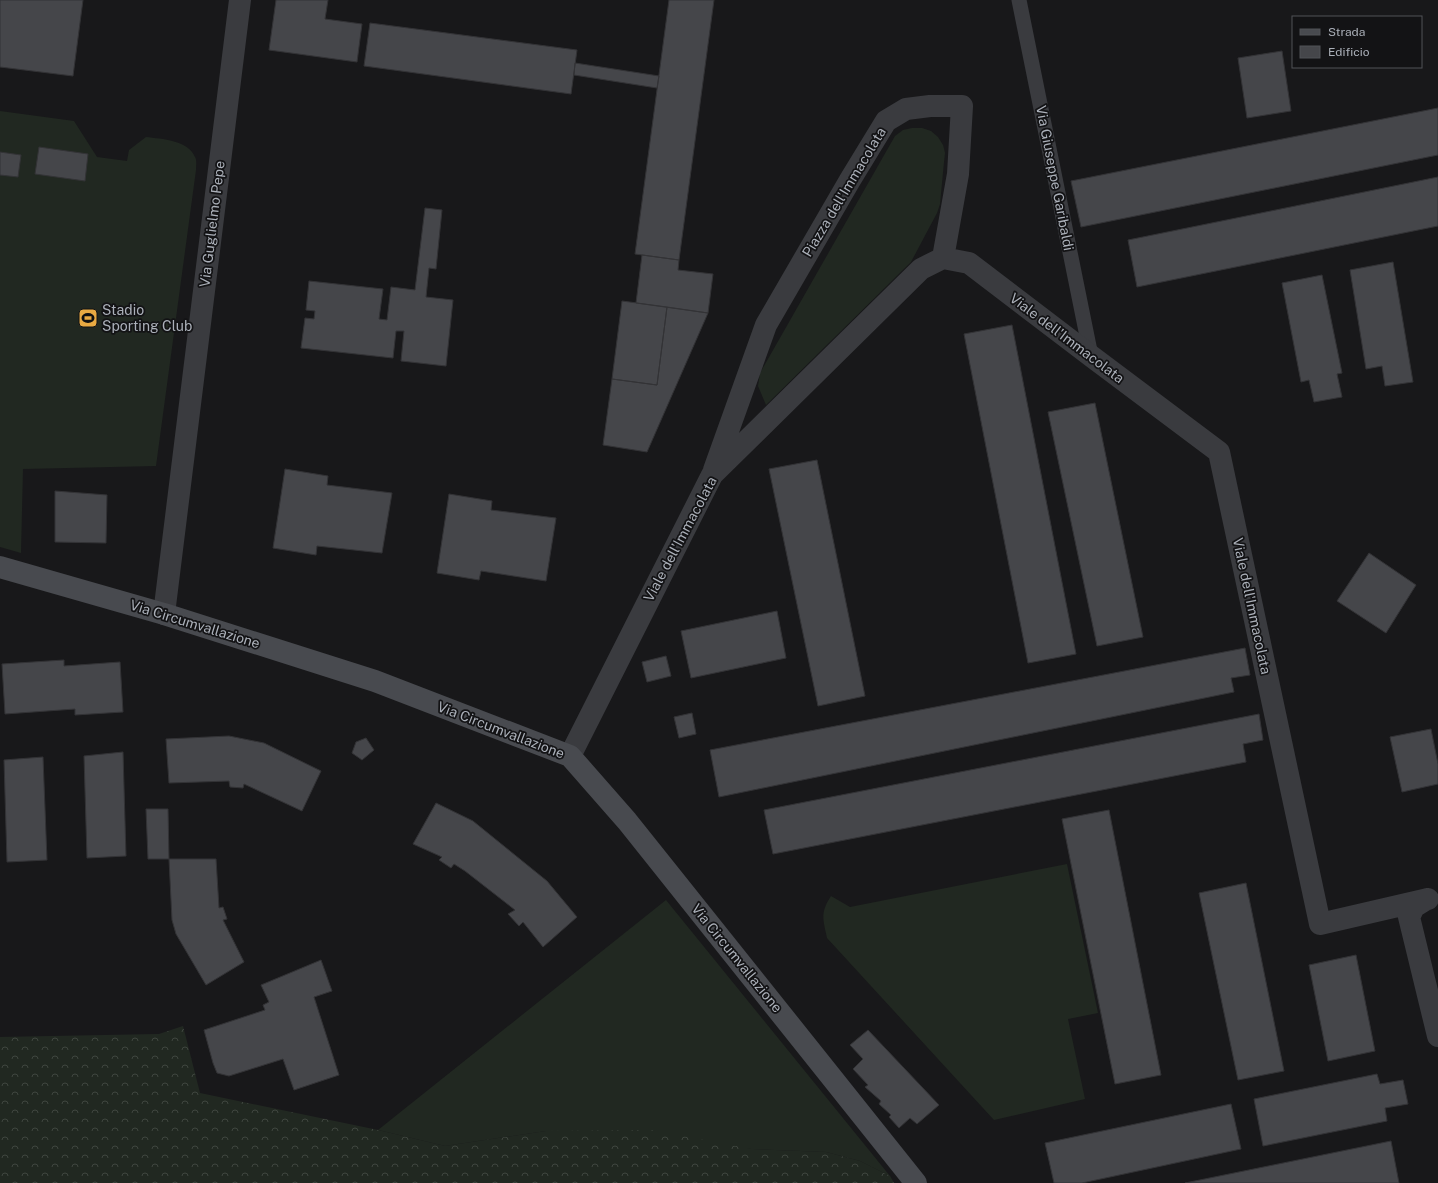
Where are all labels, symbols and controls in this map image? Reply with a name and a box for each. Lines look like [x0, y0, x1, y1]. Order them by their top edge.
legend [1292, 16, 1422, 68]
text: Strada [1328, 25, 1365, 39]
text: Edificio [1328, 45, 1370, 59]
street label: Via Giuseppe Garibaldi [1033, 104, 1077, 252]
street label: Piazza dell'Immacolata [799, 124, 889, 260]
street label: Via Guglielmo Pepe [196, 160, 228, 288]
street label: Viale dell'Immacolata [1007, 290, 1127, 386]
place label: Stadio Sporting Club [102, 302, 192, 334]
sports icon: Stadio Sporting Club [77, 307, 99, 329]
street label: Viale dell'Immacolata [640, 474, 720, 604]
street label: Viale dell'Immacolata [1230, 536, 1274, 676]
street label: Via Circumvallazione [128, 597, 262, 651]
street label: Via Circumvallazione [435, 698, 567, 762]
street label: Via Circumvallazione [688, 901, 786, 1016]

